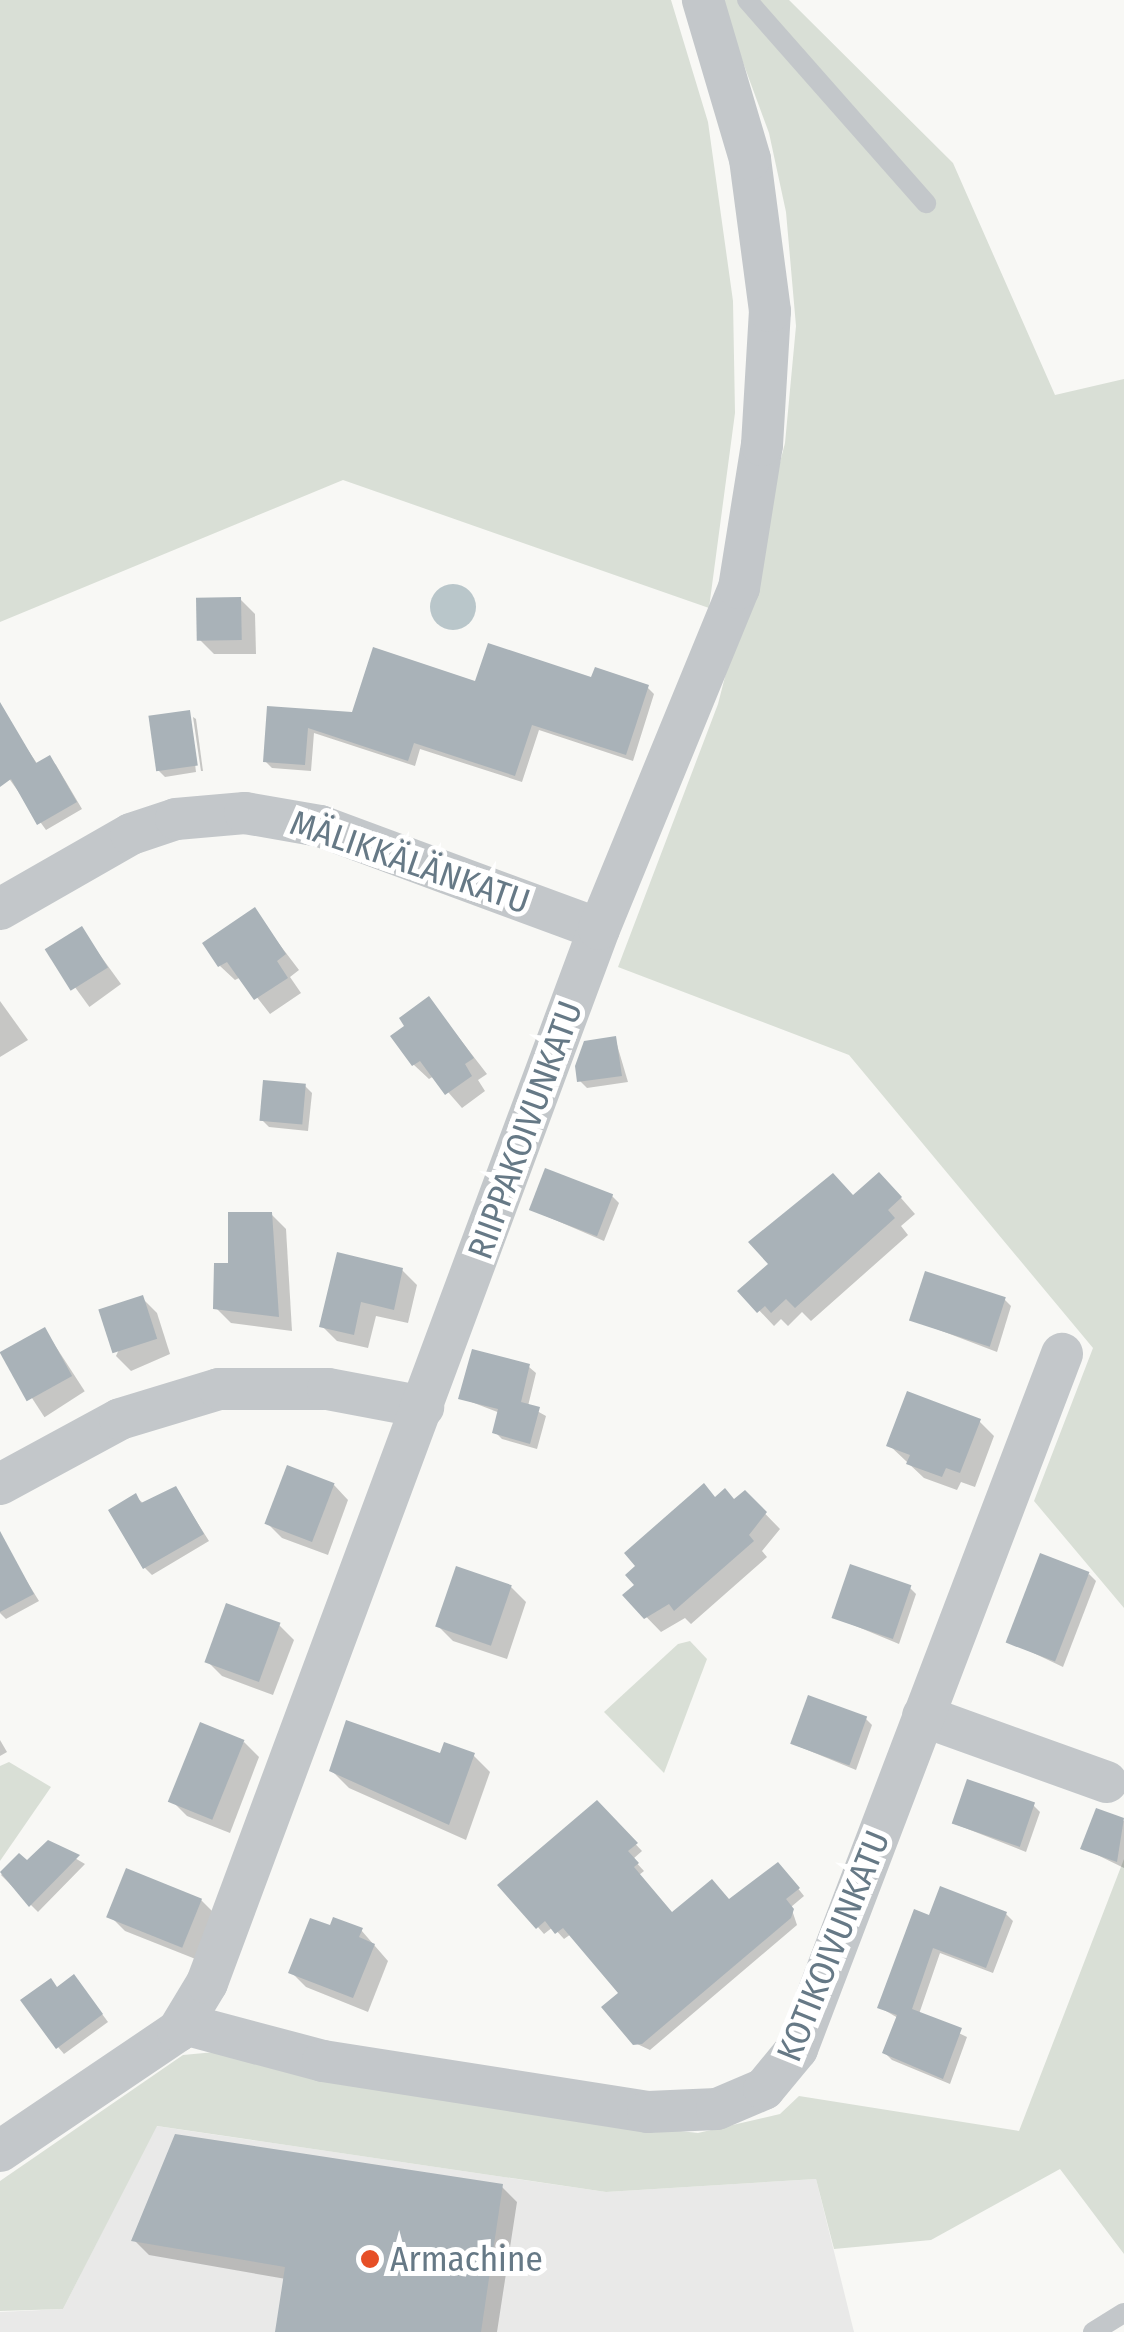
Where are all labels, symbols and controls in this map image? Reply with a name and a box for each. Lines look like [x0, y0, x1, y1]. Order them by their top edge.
street label: MÄLIKKÄLÄNKATU [285, 801, 535, 923]
street label: RIIPPAKOIVUNKATU [459, 995, 591, 1265]
street label: KOTIKOIVUNKATU [768, 1825, 898, 2067]
place label: Armachine [390, 2238, 543, 2280]
marker: Armachine [359, 2248, 381, 2270]

